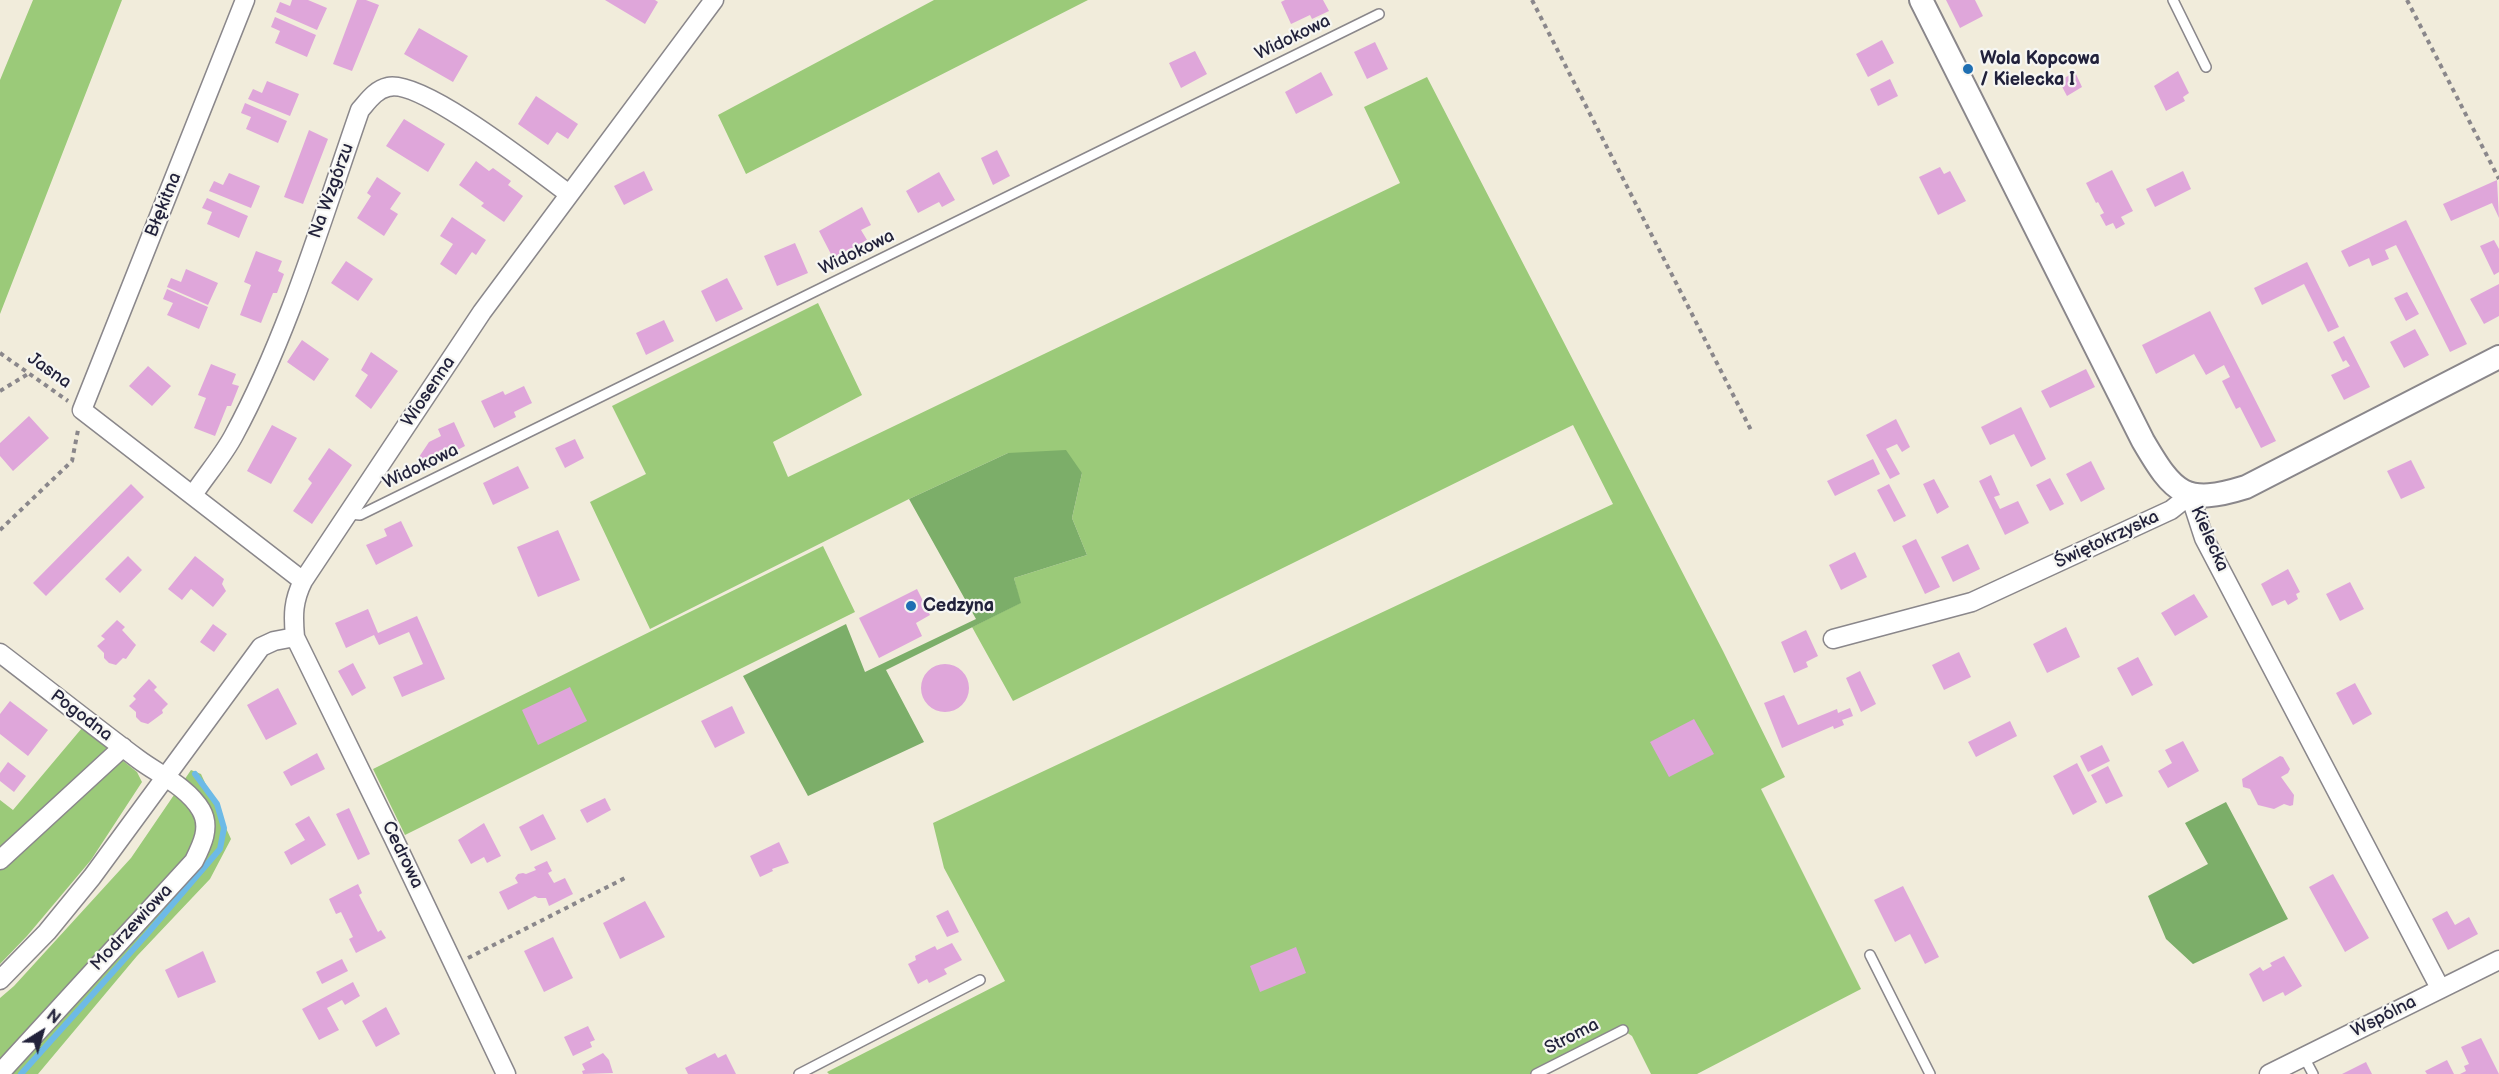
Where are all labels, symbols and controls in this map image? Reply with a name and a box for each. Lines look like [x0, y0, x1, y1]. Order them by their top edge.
street label: Widokowa [1252, 11, 1334, 65]
place label: Wola Kopcowa / Kielecka I [1980, 48, 2100, 90]
marker: Wola Kopcowa / Kielecka I [1961, 62, 1975, 76]
street label: Na Wzgórzu [305, 141, 359, 241]
street label: Błękitna [141, 170, 187, 240]
street label: Widokowa [816, 226, 898, 280]
street label: Jasna [23, 348, 75, 394]
street label: Wiosenna [398, 353, 460, 431]
street label: Widokowa [380, 440, 462, 494]
street label: Kielecka [2185, 503, 2233, 575]
street label: Świętokrzyska [2051, 506, 2163, 574]
place label: Cedzyna [923, 595, 994, 617]
marker: Cedzyna [904, 599, 918, 613]
street label: Pogodna [46, 686, 116, 746]
street label: Cedrowa [376, 818, 428, 892]
street label: Modrzewiowa [86, 880, 178, 976]
street label: Wspólna [2348, 991, 2420, 1043]
north arrow [12, 1002, 72, 1062]
text: N [43, 1006, 64, 1028]
street label: Stroma [1541, 1014, 1603, 1060]

